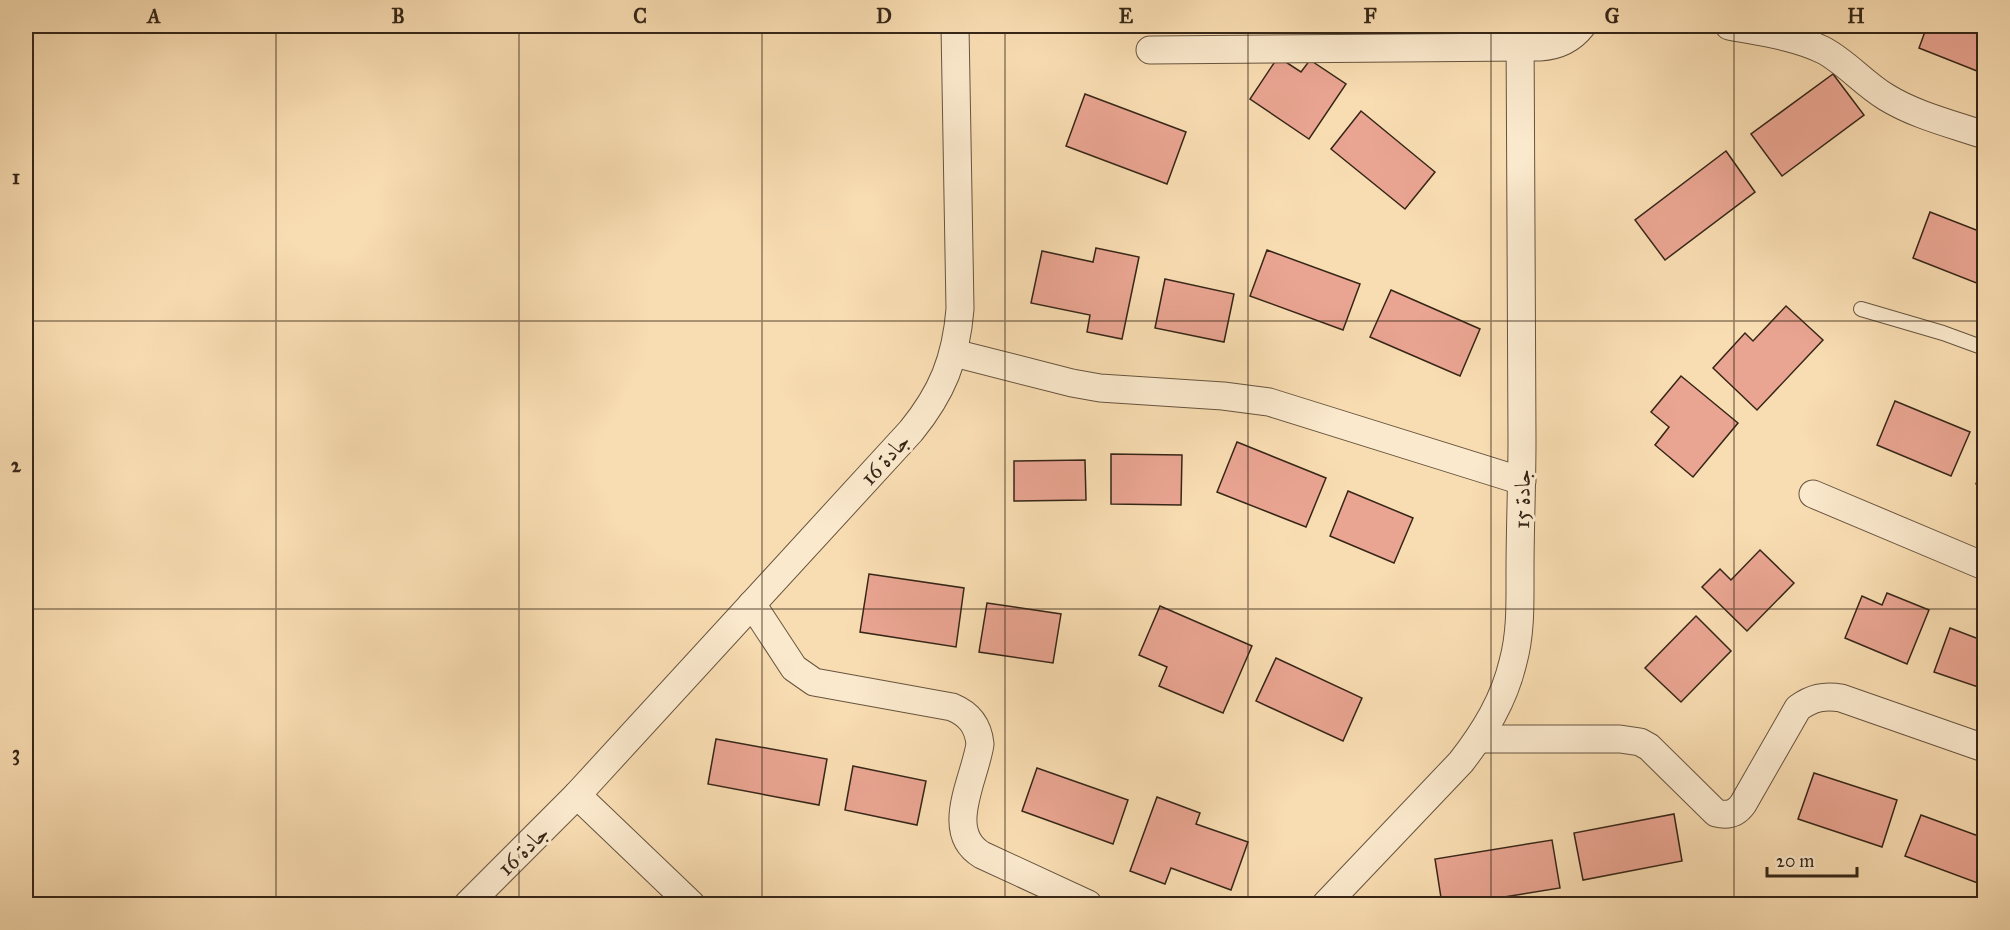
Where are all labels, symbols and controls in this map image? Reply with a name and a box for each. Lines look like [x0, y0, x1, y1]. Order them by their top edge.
text: A [145, 4, 161, 28]
text: B [391, 4, 405, 28]
text: C [633, 4, 647, 28]
text: D [876, 4, 892, 28]
text: E [1119, 4, 1134, 28]
text: F [1363, 4, 1377, 28]
text: G [1605, 4, 1620, 28]
text: H [1847, 4, 1865, 28]
text: 1 [12, 165, 20, 189]
street label: جادة 16 [855, 427, 915, 491]
text: 2 [11, 453, 22, 477]
street label: جادة 15 [1508, 469, 1536, 529]
text: 3 [12, 741, 20, 766]
street label: جادة 16 [492, 819, 554, 881]
scale bar [1767, 840, 1857, 878]
text: 20 m [1776, 850, 1814, 872]

